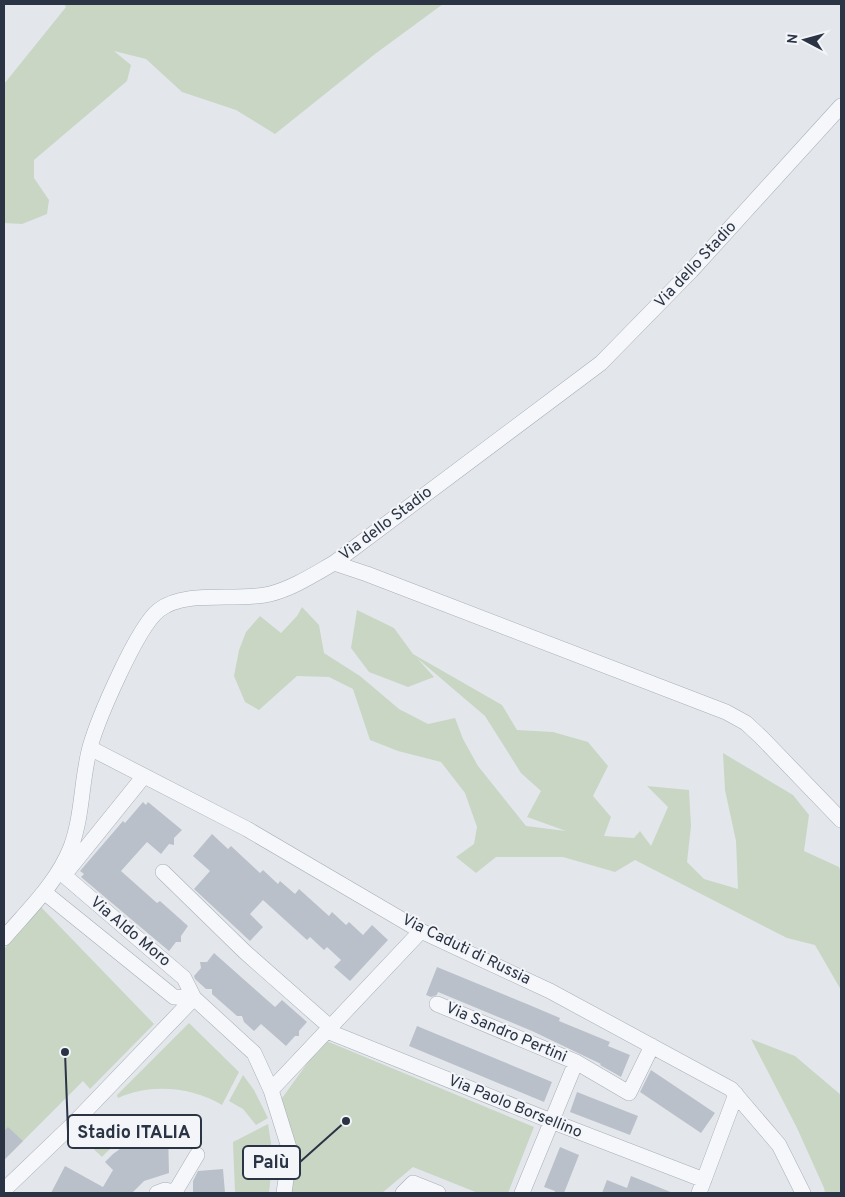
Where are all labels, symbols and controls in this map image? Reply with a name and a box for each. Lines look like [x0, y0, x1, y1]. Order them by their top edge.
north arrow [780, 15, 830, 65]
text: N [785, 33, 803, 45]
street label: Via dello Stadio [651, 217, 741, 313]
street label: Via dello Stadio [336, 482, 437, 565]
street label: Via Aldo Moro [86, 892, 175, 972]
street label: Via Caduti di Russia [398, 910, 534, 990]
street label: Via Sandro Pertini [442, 998, 570, 1068]
street label: Via Paolo Borsellino [445, 1071, 585, 1143]
callout: Stadio ITALIA [68, 1115, 201, 1148]
text: Stadio ITALIA [77, 1122, 191, 1145]
callout: Palù [243, 1146, 300, 1179]
text: Palù [252, 1152, 290, 1175]

